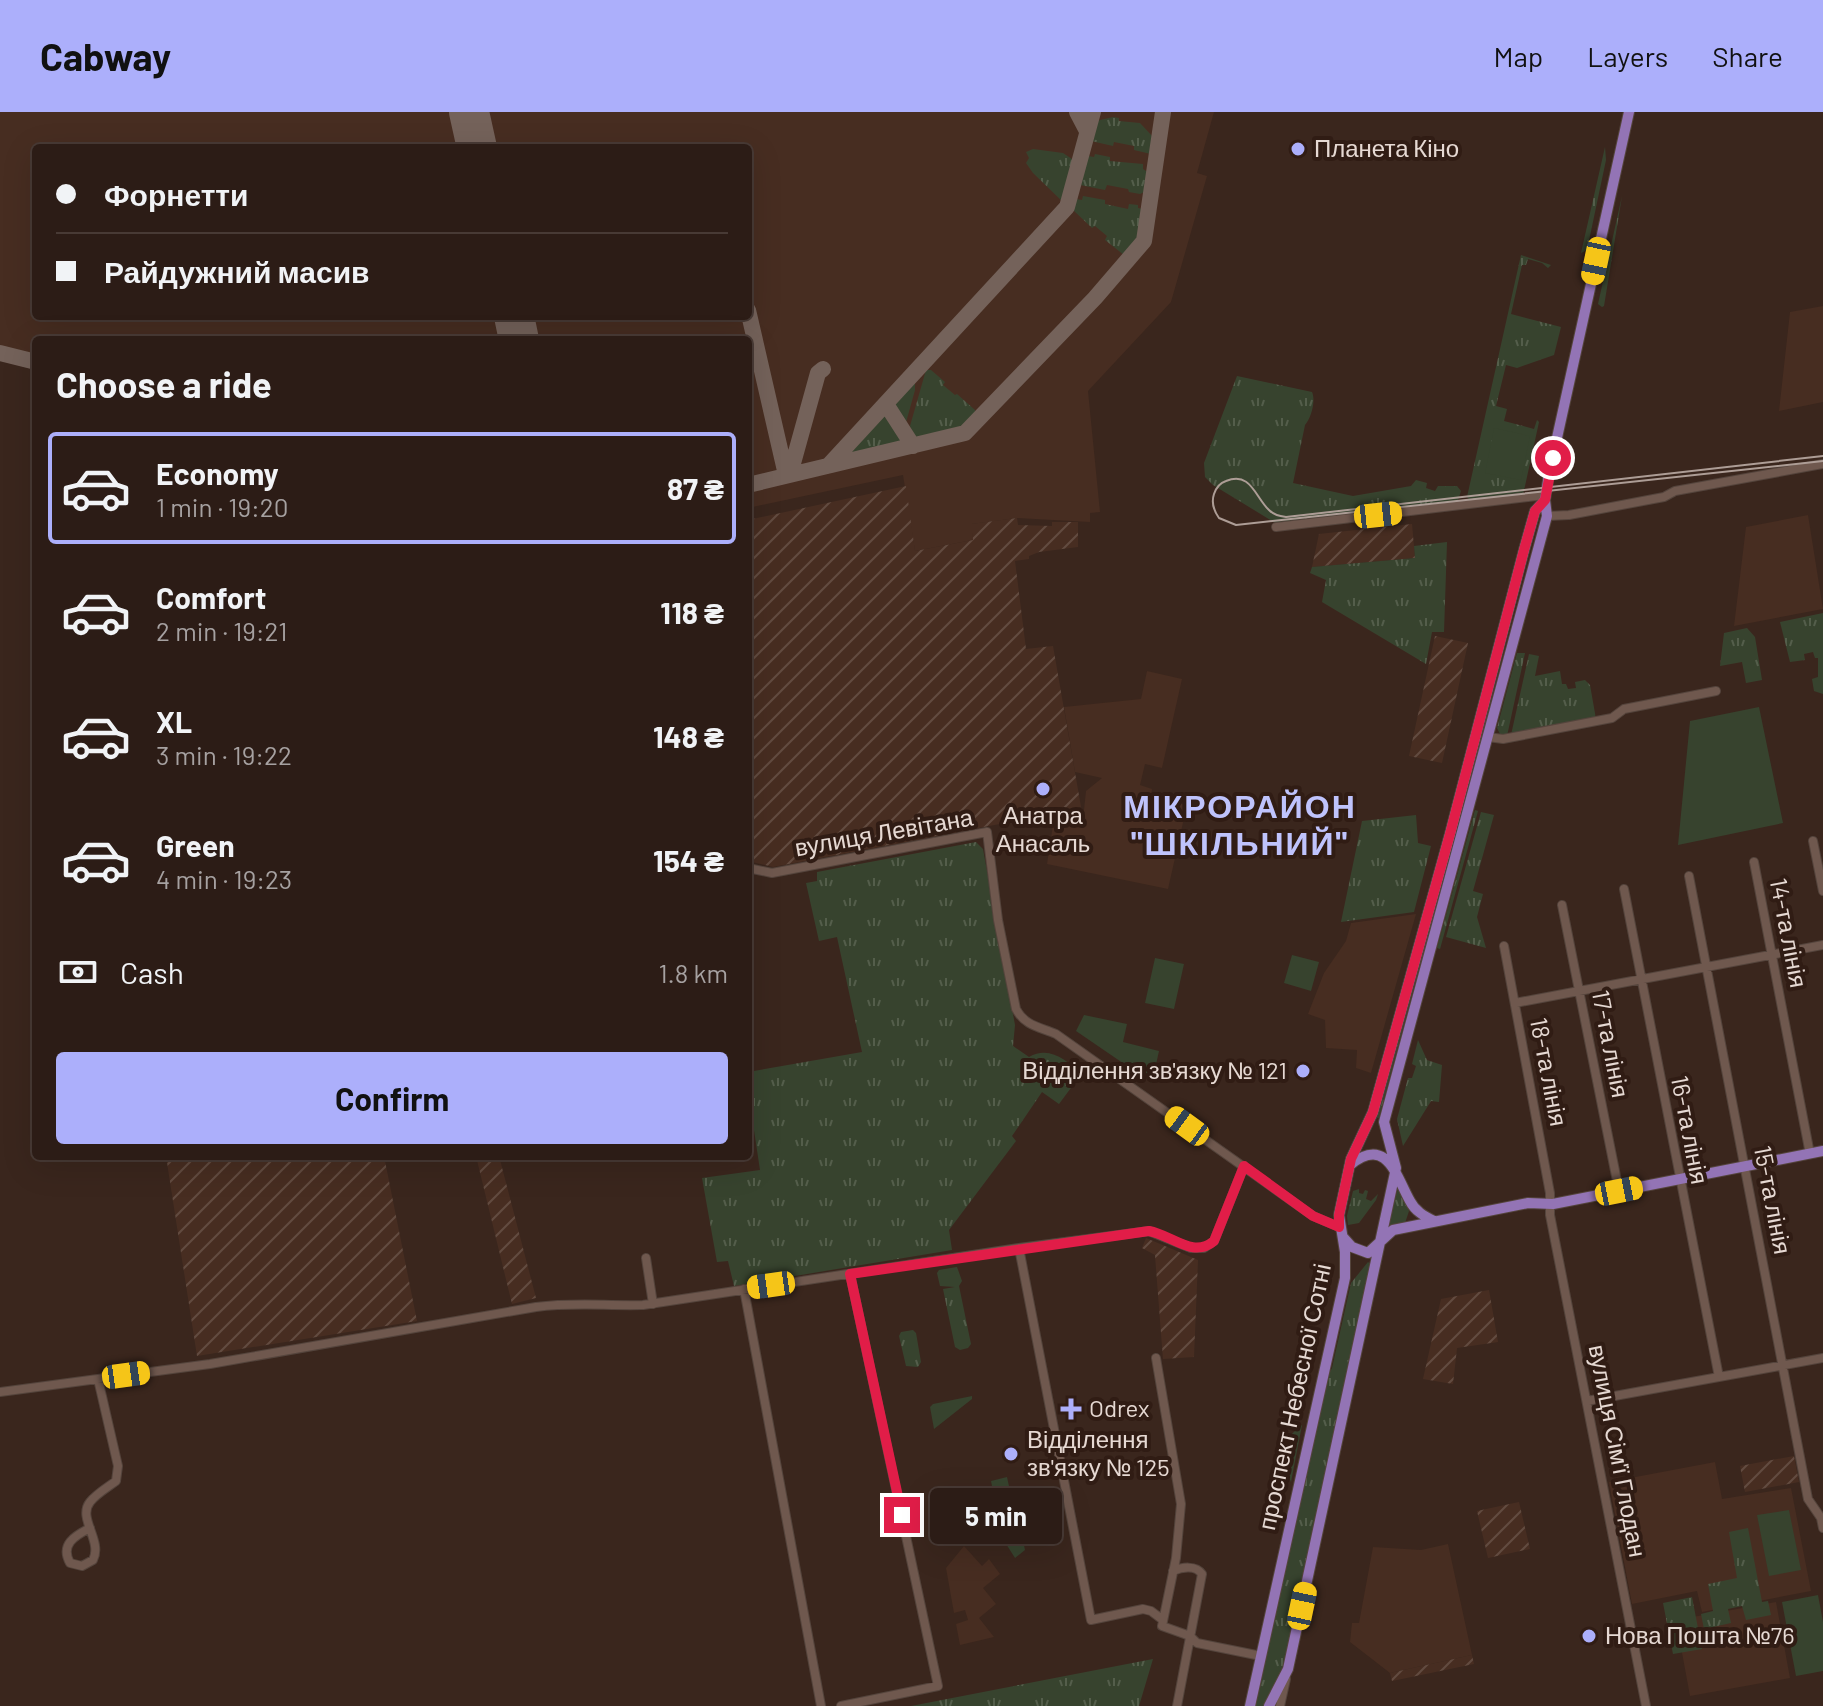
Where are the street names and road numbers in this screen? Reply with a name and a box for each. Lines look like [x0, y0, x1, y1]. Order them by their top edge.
street label: вулиця Левітана [792, 801, 976, 861]
street label: 14-та лінія [1765, 876, 1814, 990]
street label: 17-та лінія [1587, 987, 1636, 1100]
street label: 18-та лінія [1525, 1015, 1574, 1129]
street label: 16-та лінія [1666, 1073, 1715, 1186]
street label: 15-та лінія [1749, 1143, 1798, 1256]
street label: проспект Небесної Сотні [1251, 1261, 1336, 1533]
street label: вулиця Сім'ї Глодан [1584, 1342, 1653, 1559]

